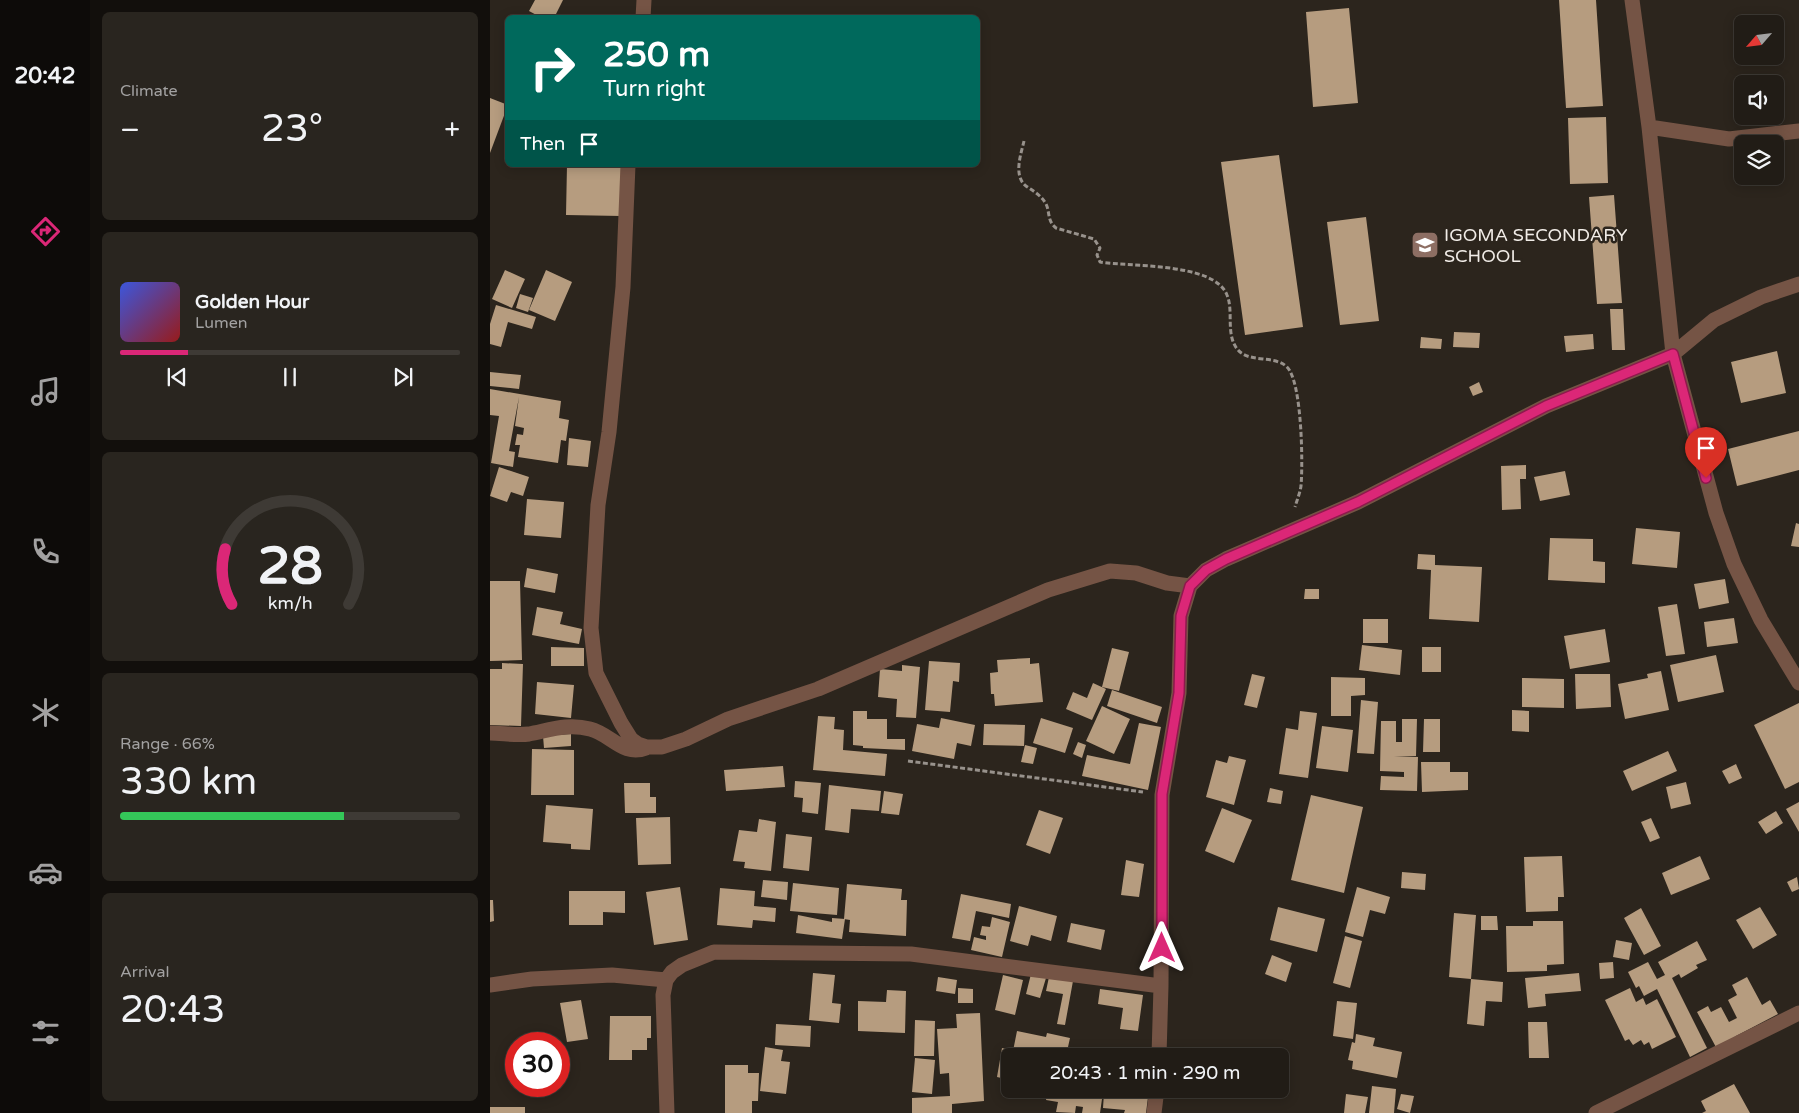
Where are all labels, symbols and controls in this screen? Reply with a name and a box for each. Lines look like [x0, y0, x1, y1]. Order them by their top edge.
north arrow [1734, 15, 1784, 65]
map controls [1734, 15, 1784, 185]
text: 250 m [603, 34, 710, 76]
icon: right [520, 35, 585, 100]
text: 20:42 [15, 63, 75, 89]
button: sound [1734, 75, 1784, 125]
text: Turn right [603, 76, 705, 102]
text: Climate [120, 81, 178, 101]
text: 23° [261, 106, 323, 152]
text: − [120, 113, 140, 147]
text: + [444, 113, 460, 147]
icon: arrive [575, 130, 603, 158]
text: Then [520, 133, 565, 155]
button: layers [1734, 135, 1784, 185]
icon: directions [28, 214, 63, 249]
place label: IGOMA SECONDARY SCHOOL [1444, 224, 1628, 267]
school or university icon: IGOMA SECONDARY SCHOOL [1410, 230, 1440, 260]
text: Golden Hour [195, 291, 309, 313]
text: Lumen [195, 313, 247, 333]
icon: previous [163, 363, 191, 391]
icon: pause [276, 363, 304, 391]
icon: next [389, 363, 417, 391]
icon: music [28, 374, 63, 409]
pin [1685, 427, 1727, 478]
icon: arrive [1692, 434, 1720, 462]
icon: phone [28, 534, 63, 569]
text: 28 [257, 535, 323, 598]
text: km/h [268, 593, 312, 614]
icon: climate [28, 695, 63, 730]
text: Range · 66% [120, 734, 215, 754]
text: 330 km [120, 759, 257, 805]
icon: car [28, 855, 63, 890]
position arrow [1135, 921, 1187, 973]
text: Arrival [120, 962, 169, 982]
text: 20:43 [120, 987, 225, 1033]
icon: filters [28, 1015, 63, 1050]
speed limit sign: 30 [505, 1032, 570, 1097]
text: 20:43 · 1 min · 290 m [1049, 1062, 1241, 1084]

